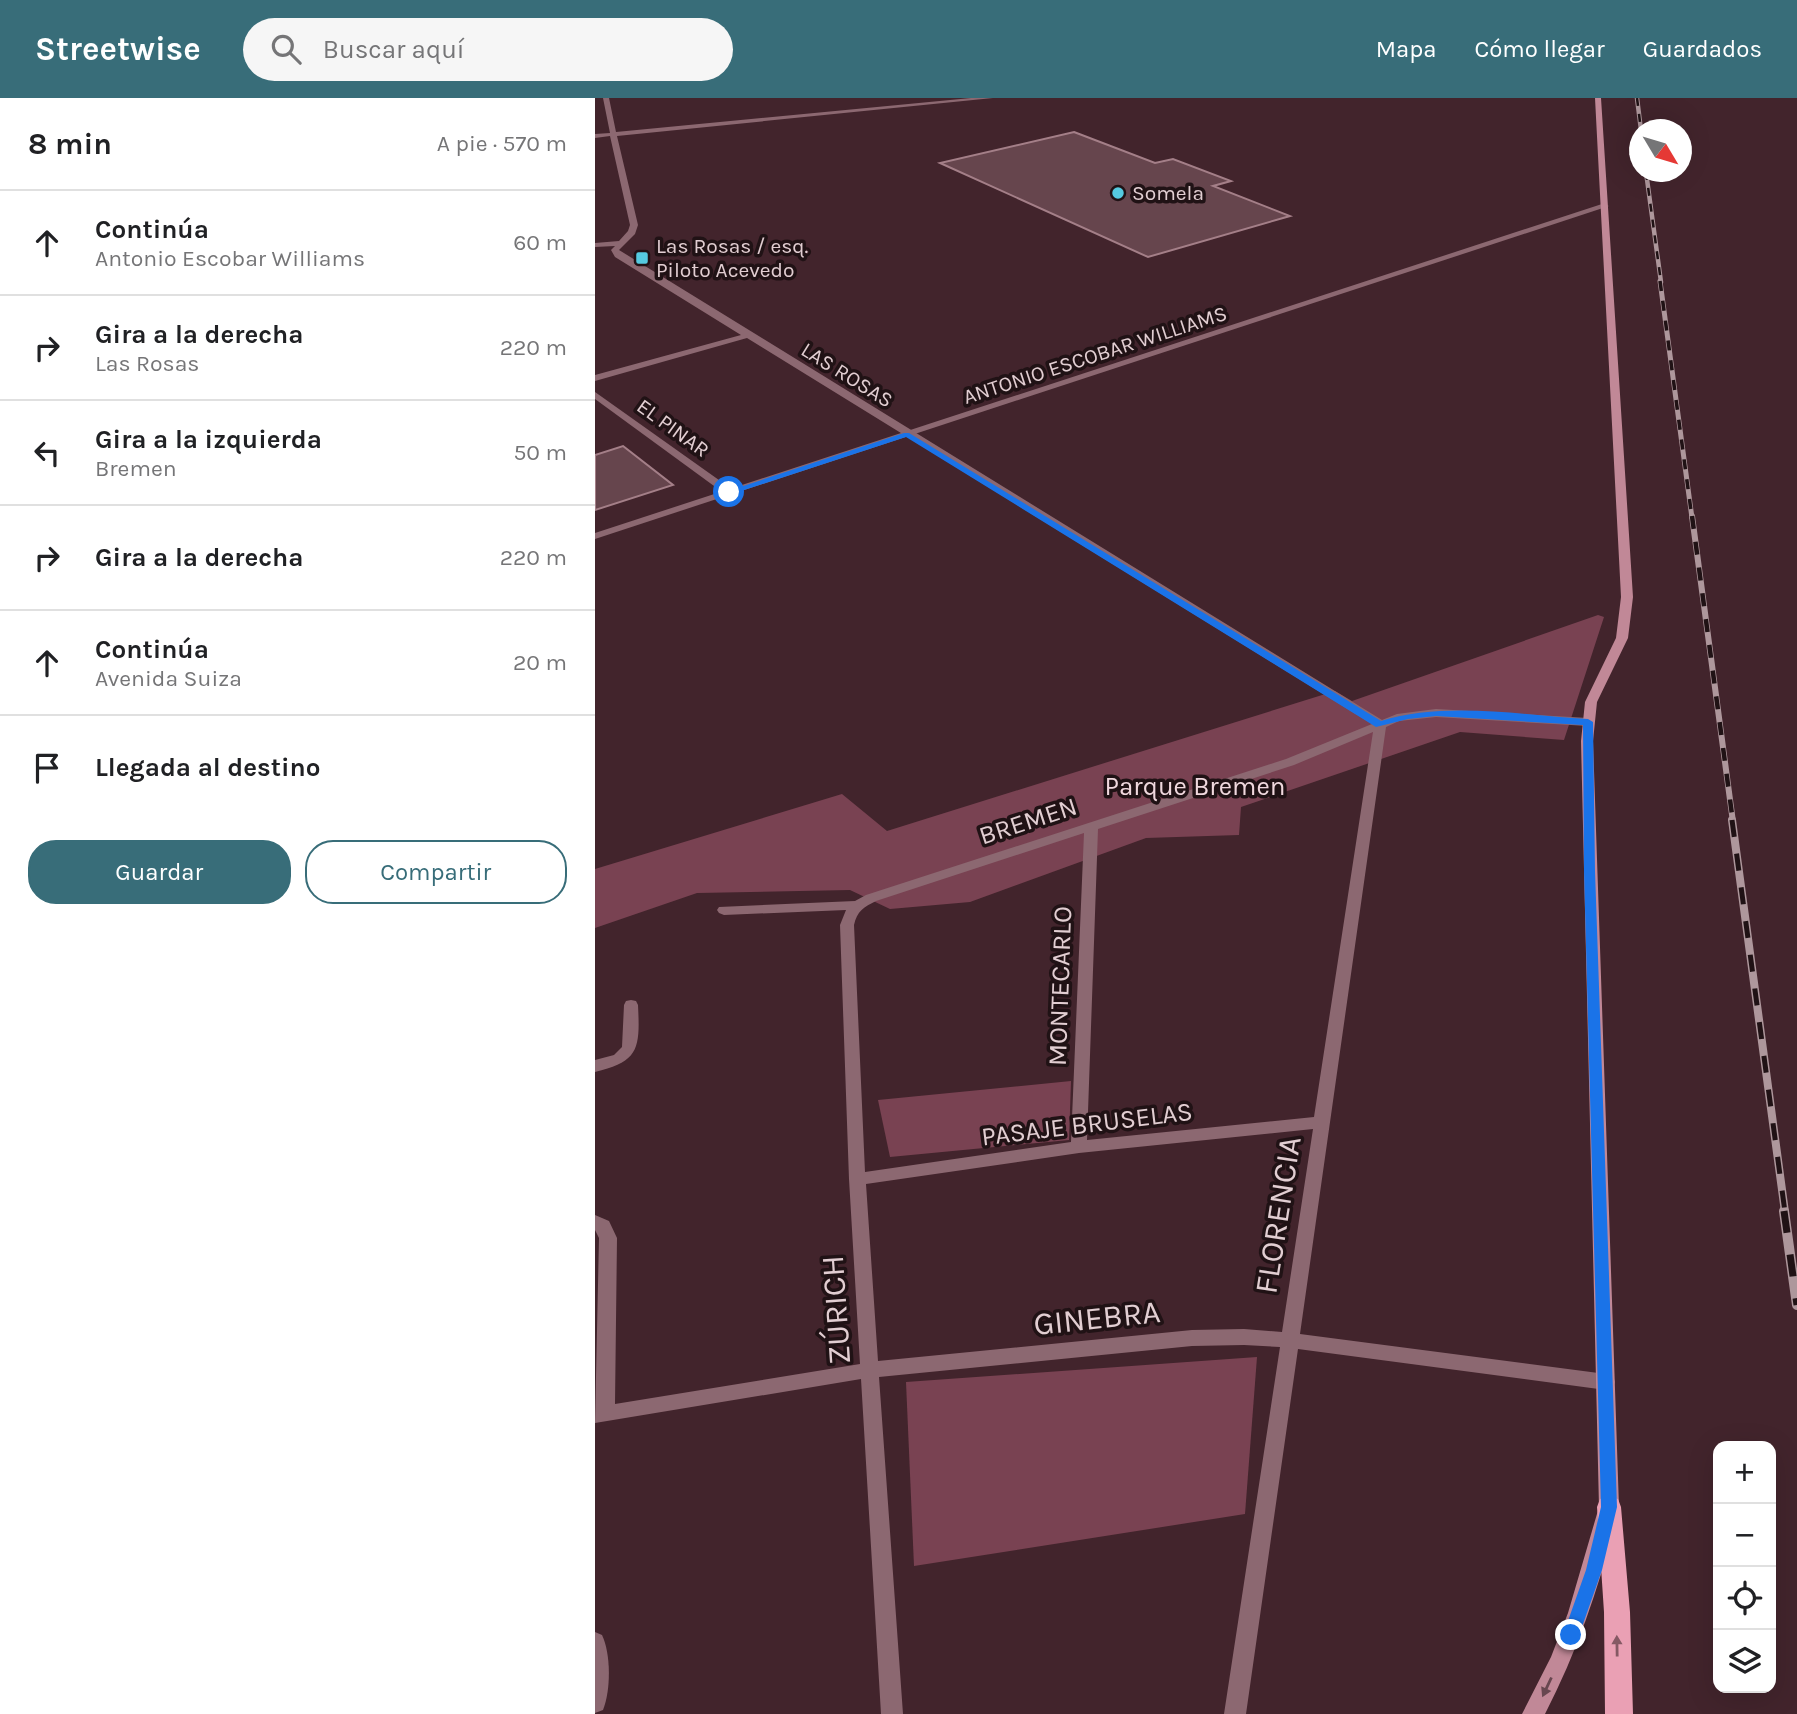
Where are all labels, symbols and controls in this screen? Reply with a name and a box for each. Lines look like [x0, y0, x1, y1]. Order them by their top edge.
search box [243, 18, 733, 81]
text: Streetwise [35, 30, 201, 68]
icon: search [267, 30, 305, 68]
text: Buscar aquí [323, 34, 465, 65]
text: Mapa [1376, 35, 1436, 63]
text: Cómo llegar [1474, 35, 1605, 63]
text: Guardados [1643, 35, 1762, 63]
north arrow [1629, 119, 1692, 182]
text: 8 min [28, 126, 112, 162]
text: A pie · 570 m [437, 130, 567, 157]
place label: Somela [1132, 181, 1204, 205]
marker: Somela [1110, 185, 1126, 201]
text: Continúa [95, 214, 209, 245]
icon: ahead [28, 224, 66, 262]
text: 60 m [513, 229, 567, 256]
place label: Las Rosas / esq. Piloto Acevedo [656, 234, 809, 282]
text: Antonio Escobar Williams [95, 245, 365, 272]
marker: Las Rosas / esq. Piloto Acevedo [634, 250, 650, 266]
street label: ANTONIO ESCOBAR WILLIAMS [960, 301, 1230, 409]
text: Gira a la derecha [95, 319, 304, 350]
icon: right [28, 329, 66, 367]
text: 220 m [500, 334, 567, 361]
street label: LAS ROSAS [797, 337, 897, 413]
text: Las Rosas [95, 350, 199, 377]
street label: EL PINAR [632, 394, 714, 462]
text: Gira a la izquierda [95, 424, 322, 455]
icon: left [28, 434, 66, 472]
text: 50 m [513, 439, 567, 466]
text: Bremen [95, 455, 177, 482]
route start [713, 476, 744, 507]
icon: right [28, 539, 66, 577]
text: Gira a la derecha [95, 542, 304, 573]
text: 220 m [500, 544, 567, 571]
text: Continúa [95, 634, 209, 665]
icon: ahead [28, 644, 66, 682]
text: 20 m [513, 649, 567, 676]
text: Avenida Suiza [95, 665, 242, 692]
icon: arrive [28, 749, 66, 787]
text: Llegada al destino [95, 752, 321, 783]
park label: Parque Bremen [1105, 771, 1285, 802]
street label: BREMEN [975, 791, 1081, 851]
button: Guardar [28, 840, 291, 904]
button: Compartir [305, 840, 567, 904]
street label: MONTECARLO [1042, 906, 1078, 1066]
street label: PASAJE BRUSELAS [980, 1096, 1194, 1152]
street label: FLORENCIA [1247, 1134, 1309, 1296]
street label: ZÚRICH [812, 1254, 858, 1366]
street label: GINEBRA [1032, 1293, 1162, 1343]
map controls [1713, 1441, 1776, 1693]
button: + [1713, 1441, 1776, 1504]
button: − [1713, 1504, 1776, 1567]
button: locate [1713, 1567, 1776, 1630]
route end [1555, 1619, 1586, 1650]
button: layers [1713, 1630, 1776, 1693]
one-way arrow [1611, 1635, 1623, 1657]
one-way arrow [1541, 1677, 1553, 1697]

